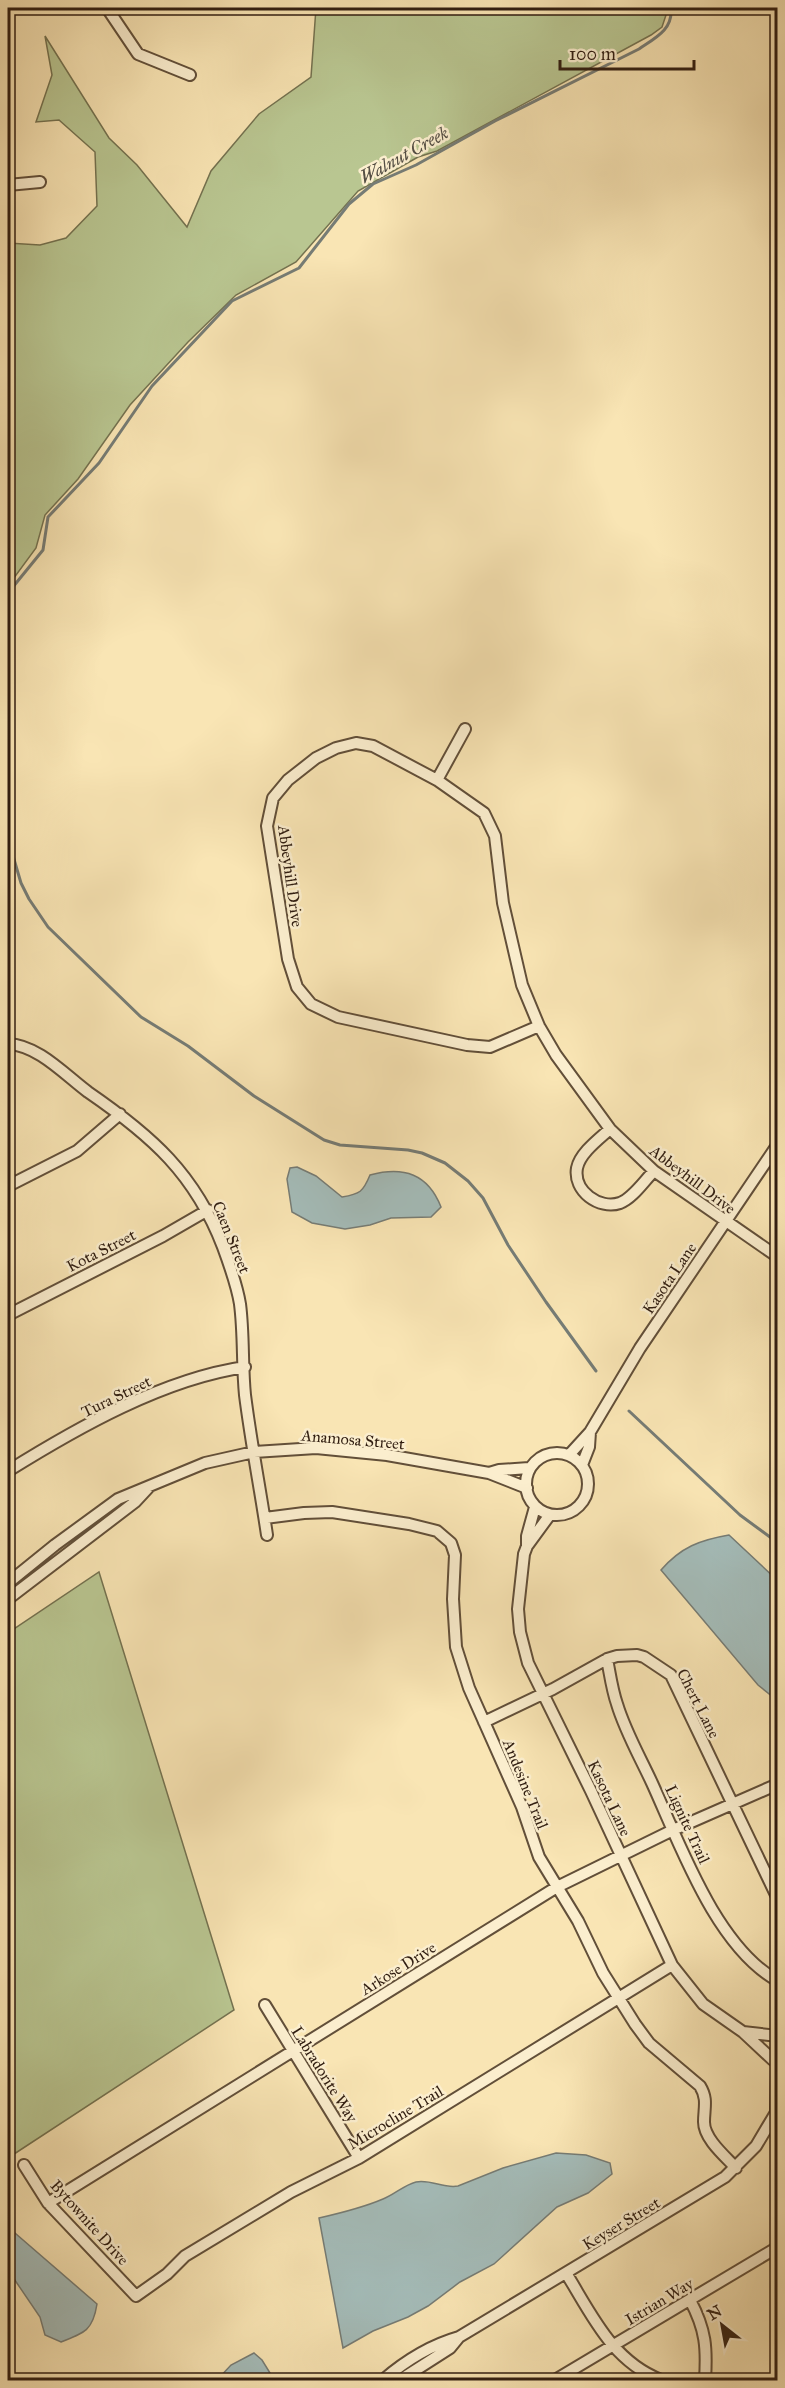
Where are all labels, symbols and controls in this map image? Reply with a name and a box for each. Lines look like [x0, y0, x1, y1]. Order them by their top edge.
scale bar [560, 33, 694, 71]
text: 100 m [569, 43, 616, 65]
water label: Walnut Creek [356, 122, 452, 188]
street label: Abbeyhill Drive [274, 823, 307, 929]
street label: Abbeyhill Drive [645, 1140, 740, 1218]
street label: Caen Street [208, 1198, 255, 1276]
street label: Kota Street [64, 1225, 139, 1276]
street label: Kasota Lane [639, 1239, 700, 1318]
street label: Tura Street [78, 1371, 154, 1421]
street label: Anamosa Street [300, 1425, 406, 1454]
street label: Chert Lane [673, 1665, 724, 1741]
street label: Andesine Trail [499, 1736, 552, 1832]
street label: Kasota Lane [584, 1757, 636, 1840]
street label: Lignite Trail [660, 1782, 714, 1868]
street label: Arkose Drive [356, 1938, 440, 2000]
street label: Labradorite Way [287, 2023, 362, 2126]
street label: Microcline Trail [344, 2081, 447, 2153]
street label: Bytownite Drive [46, 2176, 133, 2269]
street label: Keyser Street [579, 2193, 664, 2254]
street label: Istrian Way [622, 2273, 697, 2329]
north arrow [692, 2295, 752, 2355]
text: N [704, 2301, 726, 2324]

